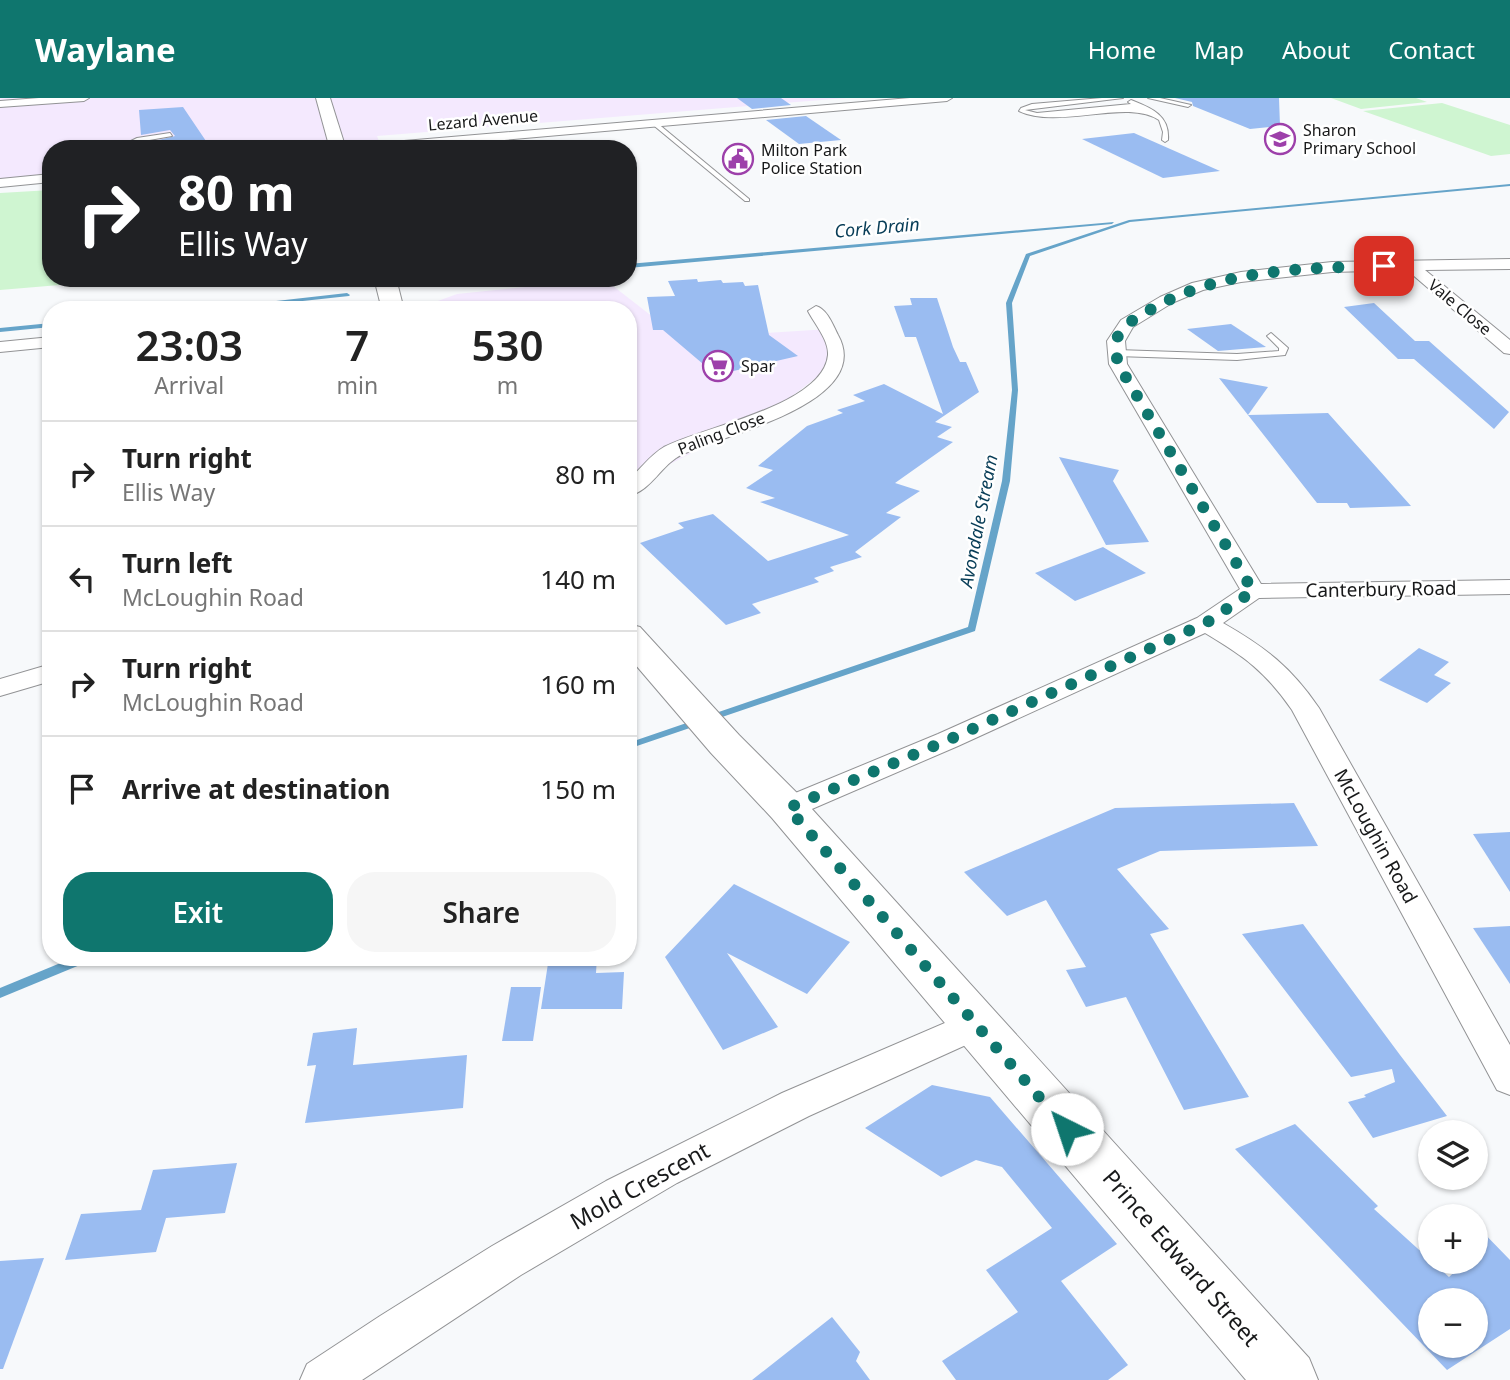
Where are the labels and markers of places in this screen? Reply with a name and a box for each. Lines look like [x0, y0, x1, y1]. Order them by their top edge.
place label: Sharon Primary School [1303, 119, 1416, 159]
school or university icon: Sharon Primary School [1263, 122, 1297, 156]
place label: Milton Park Police Station [761, 139, 863, 179]
public building icon: Milton Park Police Station [721, 142, 755, 176]
pin [1354, 236, 1414, 296]
supermarket icon: Spar [701, 349, 735, 383]
place label: Spar [741, 355, 776, 377]

